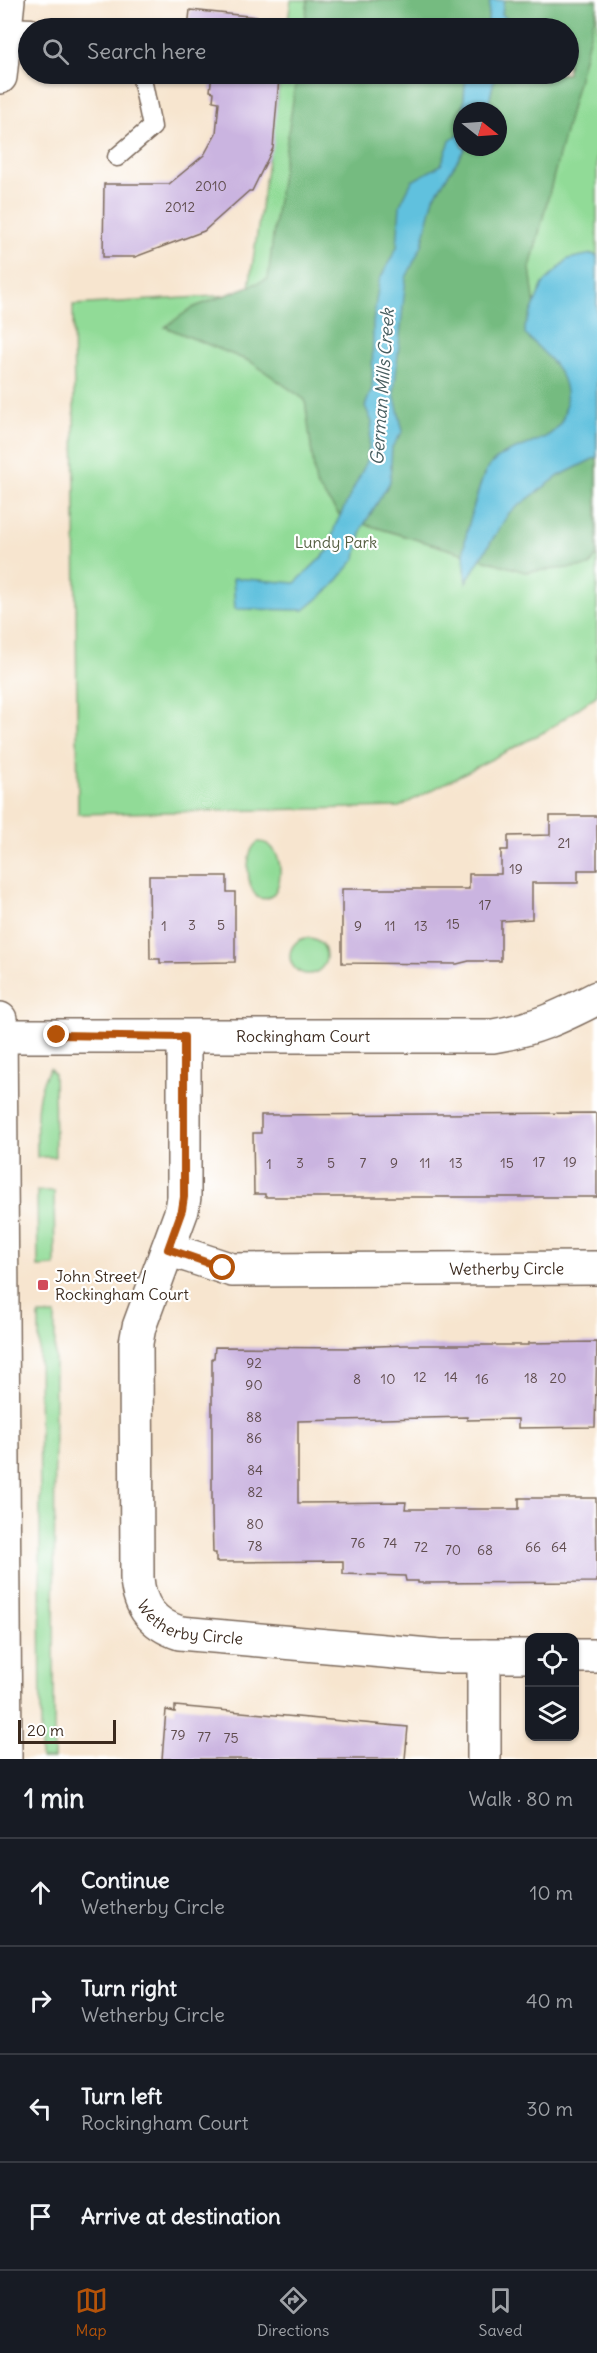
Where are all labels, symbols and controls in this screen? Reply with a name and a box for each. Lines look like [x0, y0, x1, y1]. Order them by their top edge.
search box [18, 18, 579, 84]
icon: search [39, 35, 72, 68]
text: Search here [87, 37, 206, 65]
north arrow [453, 102, 507, 156]
house number: 2010 [195, 177, 227, 195]
house number: 2012 [165, 198, 195, 216]
water label: German Mills Creek [365, 306, 399, 466]
park label: Lundy Park [295, 532, 377, 552]
house number: 21 [557, 834, 571, 852]
house number: 19 [509, 860, 523, 878]
house number: 17 [479, 896, 491, 914]
house number: 15 [446, 915, 460, 933]
house number: 3 [188, 916, 196, 934]
house number: 5 [217, 916, 225, 934]
house number: 1 [161, 917, 167, 935]
house number: 9 [354, 917, 362, 935]
house number: 11 [384, 917, 396, 935]
house number: 13 [414, 917, 428, 935]
route end [43, 1021, 69, 1047]
street label: Rockingham Court [236, 1026, 371, 1046]
house number: 17 [533, 1153, 545, 1171]
house number: 19 [563, 1153, 577, 1171]
house number: 3 [296, 1154, 304, 1172]
house number: 5 [327, 1154, 335, 1172]
house number: 7 [360, 1154, 367, 1172]
house number: 9 [390, 1154, 398, 1172]
house number: 11 [419, 1154, 431, 1172]
house number: 13 [449, 1154, 463, 1172]
house number: 15 [500, 1154, 514, 1172]
house number: 1 [266, 1155, 272, 1173]
route start [209, 1254, 235, 1280]
street label: Wetherby Circle [449, 1258, 564, 1279]
place label: John Street / Rockingham Court [55, 1266, 190, 1304]
marker: John Street / Rockingham Court [36, 1278, 50, 1292]
house number: 92 [246, 1354, 262, 1372]
house number: 12 [413, 1368, 427, 1386]
house number: 14 [444, 1368, 458, 1386]
house number: 18 [524, 1369, 538, 1387]
house number: 20 [550, 1369, 566, 1387]
house number: 8 [353, 1370, 361, 1388]
house number: 10 [381, 1370, 395, 1388]
house number: 16 [475, 1370, 489, 1388]
house number: 90 [245, 1376, 263, 1394]
house number: 88 [246, 1408, 262, 1426]
house number: 86 [246, 1429, 262, 1447]
house number: 84 [247, 1461, 263, 1479]
house number: 82 [247, 1483, 263, 1501]
house number: 80 [246, 1515, 264, 1533]
house number: 76 [351, 1534, 365, 1552]
house number: 74 [383, 1534, 397, 1552]
house number: 78 [248, 1537, 262, 1555]
house number: 72 [414, 1538, 429, 1556]
house number: 66 [525, 1538, 541, 1556]
house number: 64 [551, 1538, 567, 1556]
house number: 70 [445, 1541, 461, 1559]
house number: 68 [477, 1541, 493, 1559]
street label: Wetherby Circle [133, 1596, 244, 1649]
map controls [525, 1633, 579, 1741]
button: locate [525, 1633, 579, 1687]
button: layers [525, 1687, 579, 1741]
scale bar [18, 1717, 116, 1744]
text: 20 m [27, 1720, 64, 1740]
house number: 79 [171, 1726, 185, 1744]
house number: 77 [197, 1728, 211, 1746]
house number: 75 [224, 1729, 238, 1747]
text: 1 min [24, 1782, 84, 1815]
text: Walk · 80 m [468, 1786, 573, 1811]
text: Continue [81, 1866, 170, 1894]
icon: ahead [24, 1876, 57, 1909]
text: 10 m [530, 1880, 573, 1905]
text: Wetherby Circle [81, 1894, 225, 1919]
text: Turn right [81, 1974, 177, 2002]
icon: right [24, 1984, 57, 2017]
text: 40 m [526, 1988, 573, 2013]
text: Wetherby Circle [81, 2002, 225, 2027]
text: Turn left [81, 2082, 162, 2110]
icon: left [24, 2092, 57, 2125]
text: 30 m [526, 2096, 573, 2121]
text: Rockingham Court [81, 2110, 248, 2135]
icon: arrive [24, 2200, 57, 2233]
text: Arrive at destination [81, 2202, 281, 2230]
tab: Map [75, 2284, 108, 2340]
tab: Directions [257, 2284, 329, 2340]
tab: Saved [479, 2284, 522, 2340]

